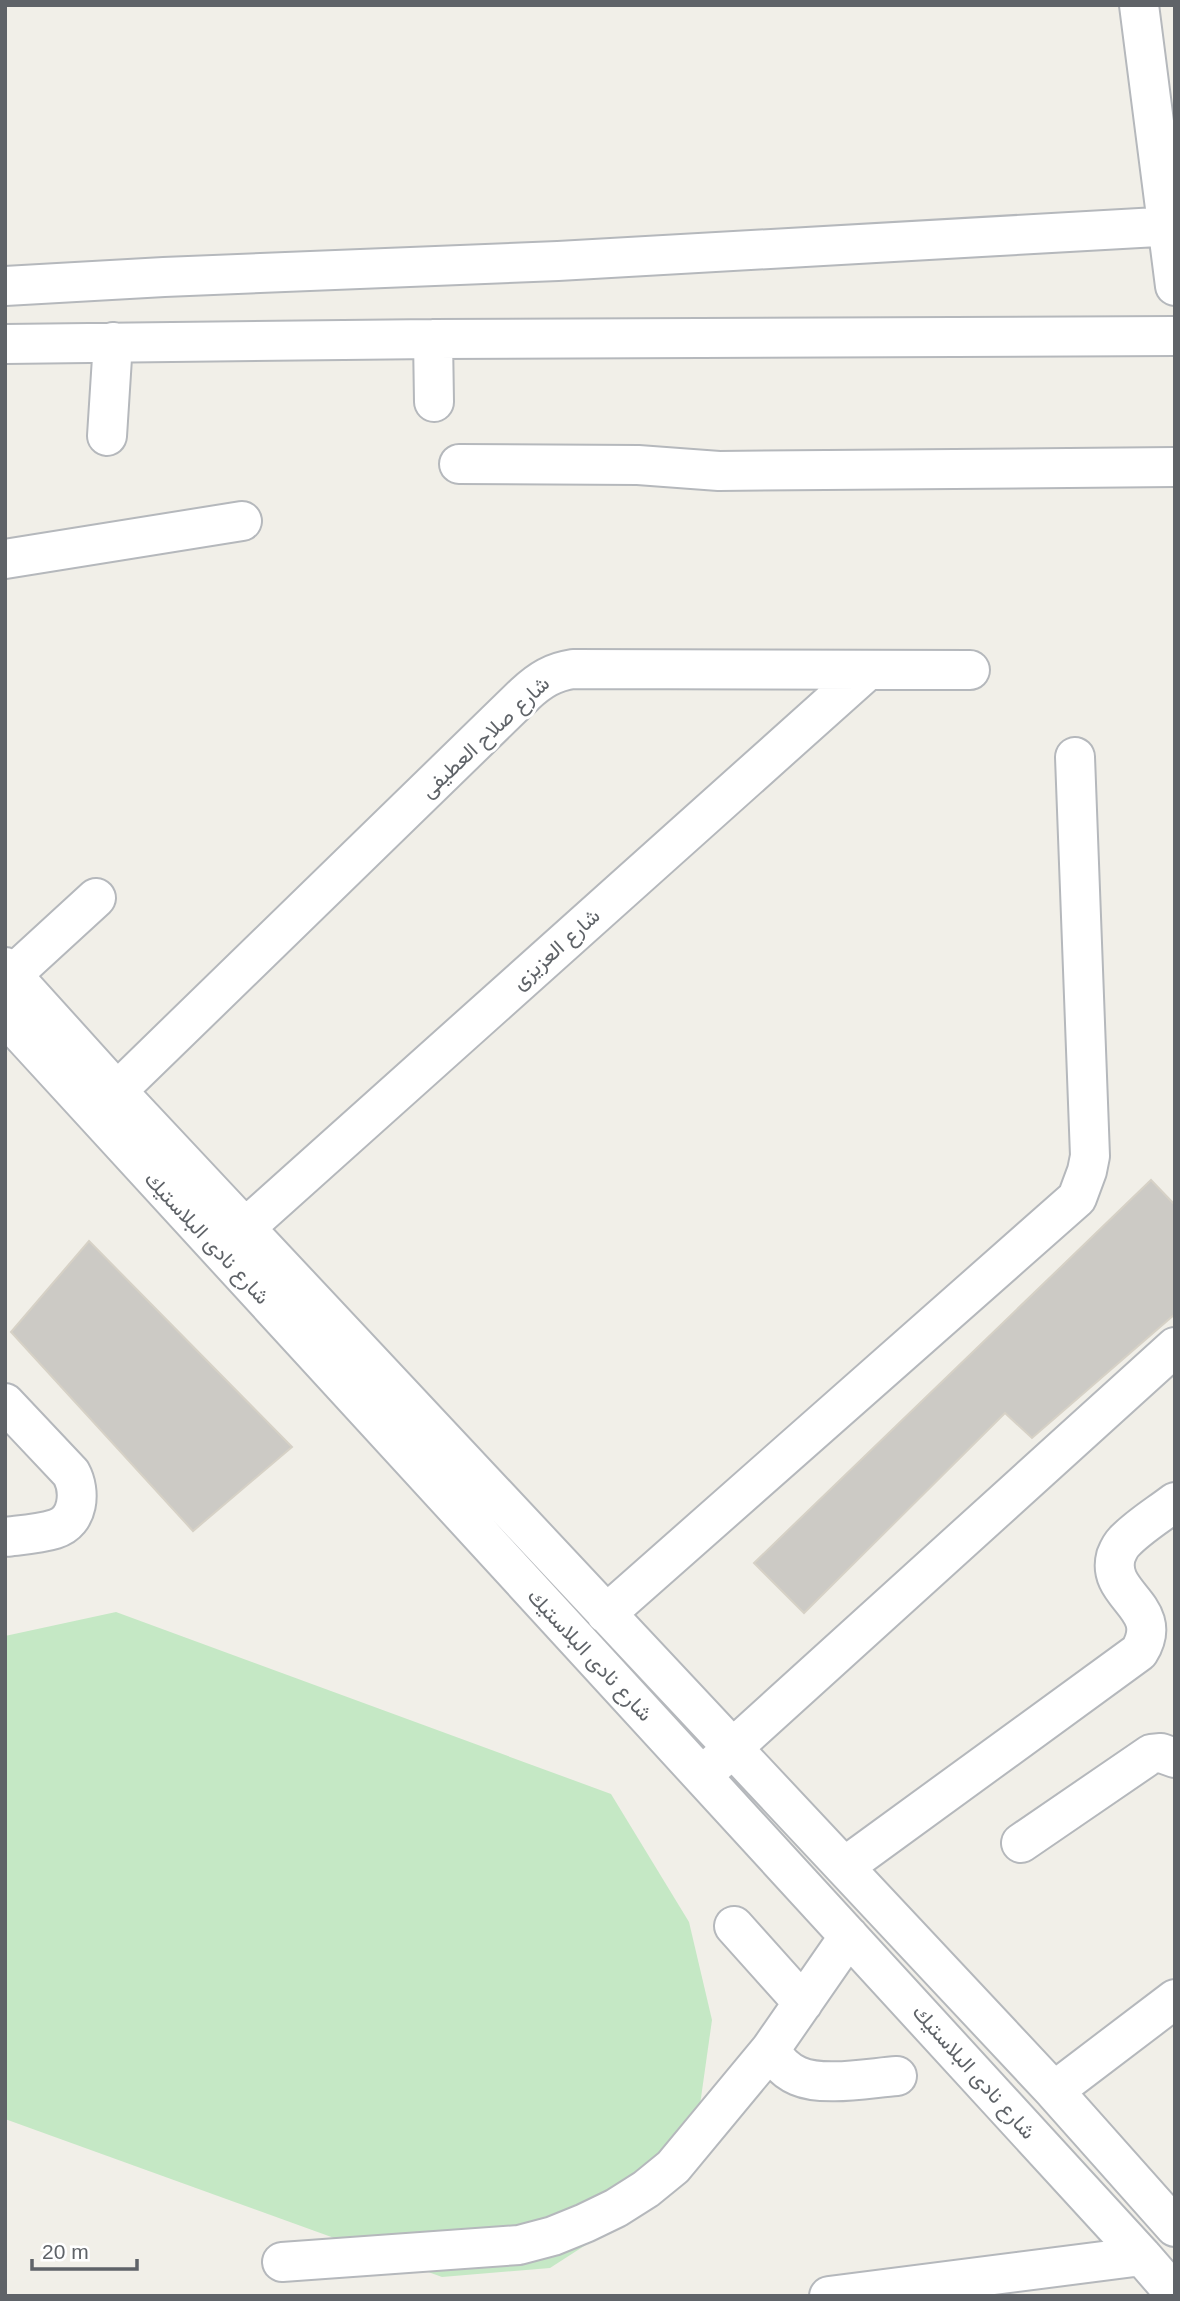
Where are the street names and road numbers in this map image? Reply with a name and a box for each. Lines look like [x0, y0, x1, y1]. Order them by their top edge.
street label: شارع صلاح العطيفى [416, 671, 556, 804]
street label: شارع العزيزى [507, 904, 606, 996]
street label: شارع نادى البلاستيك [138, 1167, 274, 1310]
street label: شارع نادى البلاستيك [521, 1584, 657, 1727]
street label: شارع نادى البلاستيك [906, 2000, 1040, 2145]

